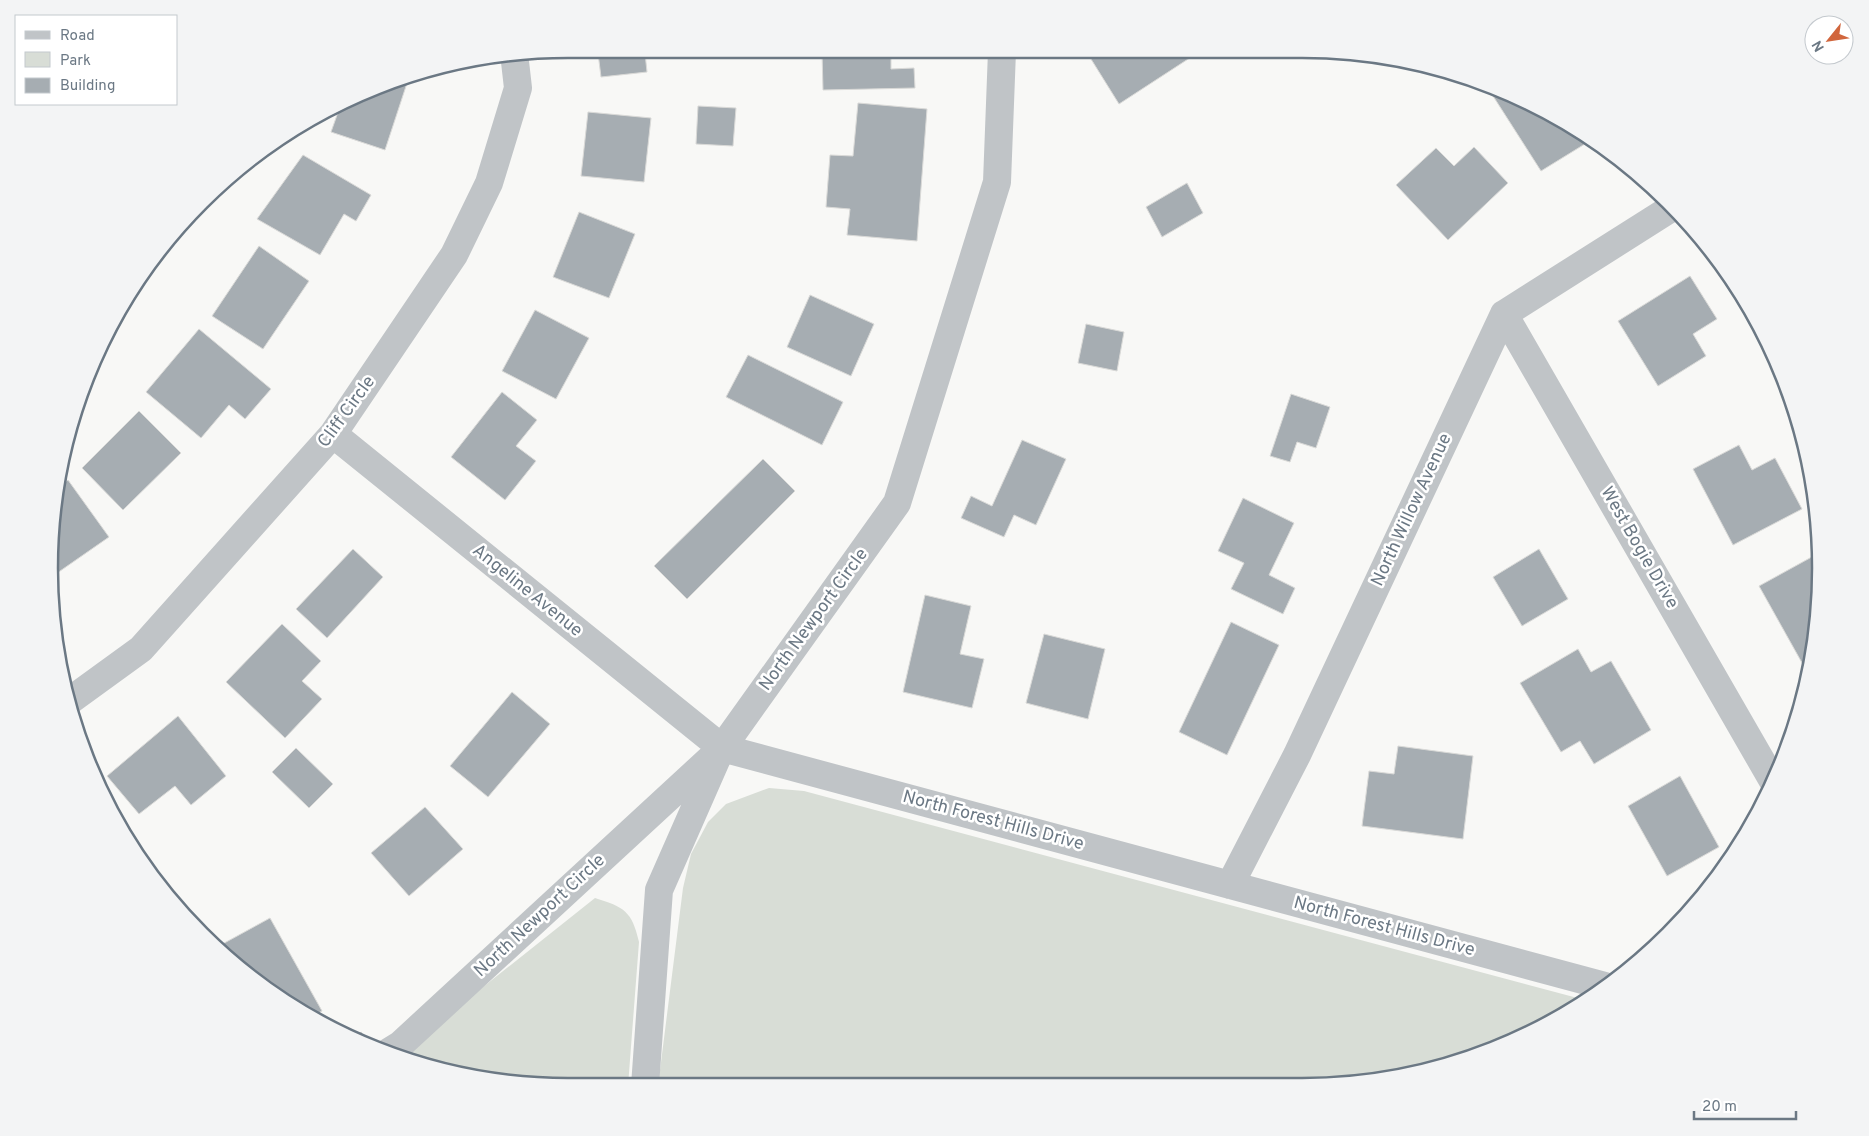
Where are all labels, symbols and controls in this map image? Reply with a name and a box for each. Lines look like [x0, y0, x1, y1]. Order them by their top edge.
legend [15, 15, 178, 105]
north arrow [1804, 15, 1854, 65]
text: Road [60, 27, 95, 46]
text: N [1809, 37, 1829, 54]
text: Park [60, 52, 91, 71]
text: Building [60, 77, 115, 96]
street label: Cliff Circle [313, 371, 381, 453]
street label: North Willow Avenue [1367, 430, 1457, 590]
street label: West Bogie Drive [1595, 483, 1683, 613]
street label: Angeline Avenue [467, 539, 587, 643]
street label: North Newport Circle [754, 544, 874, 696]
street label: North Forest Hills Drive [900, 786, 1086, 856]
street label: North Newport Circle [470, 849, 610, 983]
street label: North Forest Hills Drive [1291, 892, 1477, 962]
scale bar [1694, 1088, 1796, 1120]
text: 20 m [1702, 1098, 1737, 1117]

